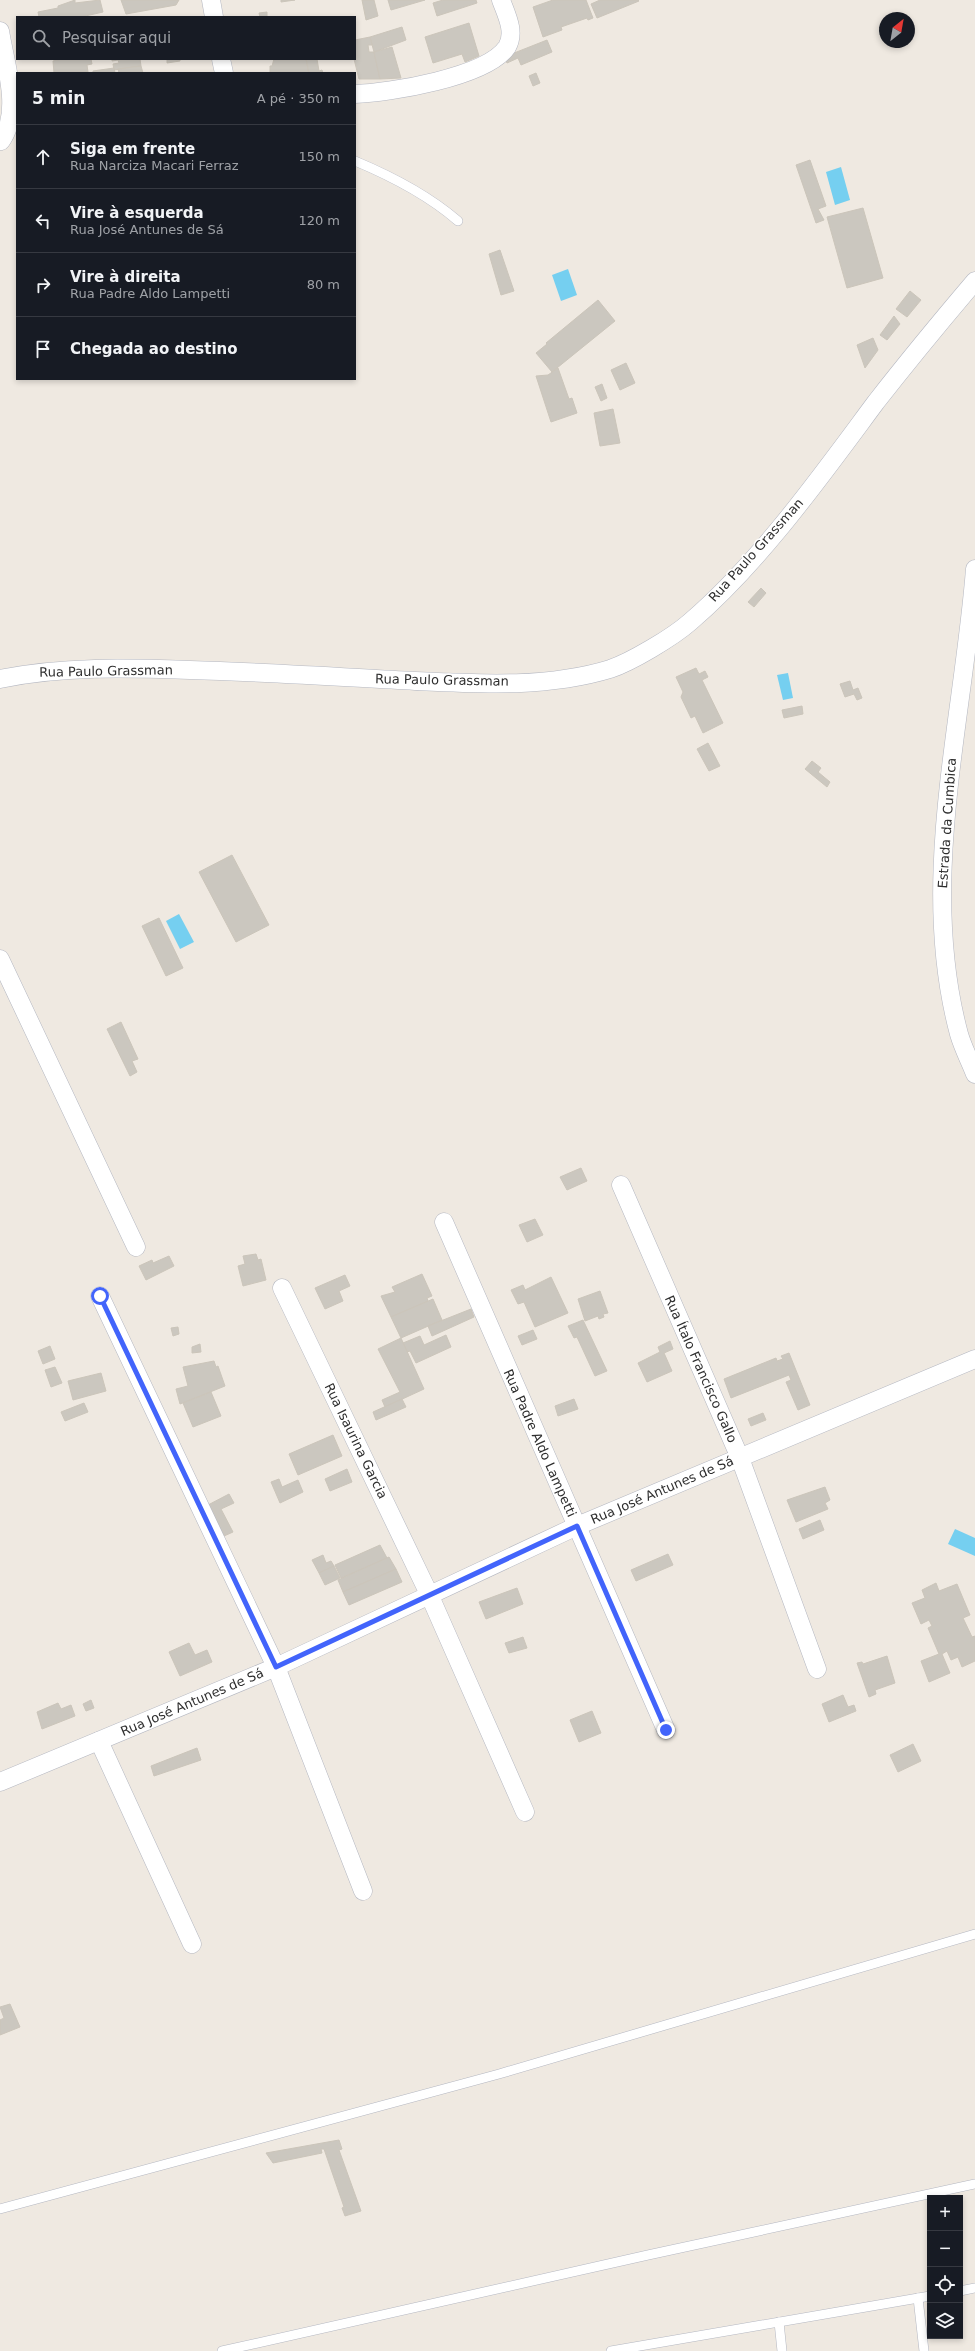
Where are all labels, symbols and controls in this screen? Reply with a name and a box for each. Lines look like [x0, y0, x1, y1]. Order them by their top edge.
north arrow [879, 12, 915, 48]
search box [16, 16, 356, 60]
icon: search [30, 27, 52, 49]
text: Pesquisar aqui [62, 29, 171, 47]
text: 5 min [32, 88, 85, 108]
text: A pé · 350 m [257, 91, 340, 106]
text: Siga em frente [70, 140, 195, 158]
icon: ahead [32, 146, 54, 168]
text: 150 m [298, 149, 340, 164]
text: Rua Narciza Macari Ferraz [70, 158, 239, 173]
text: Vire à esquerda [70, 204, 204, 222]
icon: left [32, 210, 54, 232]
text: 120 m [298, 213, 340, 228]
text: Rua José Antunes de Sá [70, 222, 224, 237]
text: Vire à direita [70, 268, 181, 286]
icon: right [32, 274, 54, 296]
text: 80 m [307, 277, 340, 292]
text: Rua Padre Aldo Lampetti [70, 286, 230, 301]
icon: arrive [32, 338, 54, 360]
text: Chegada ao destino [70, 340, 238, 358]
street label: Rua Paulo Grassman [706, 495, 806, 605]
street label: Rua Paulo Grassman [39, 662, 173, 680]
street label: Rua Paulo Grassman [375, 671, 509, 689]
street label: Estrada da Cumbica [935, 757, 959, 889]
route start [91, 1287, 109, 1305]
street label: Rua Ítalo Francisco Gallo [662, 1293, 740, 1445]
street label: Rua Padre Aldo Lampetti [501, 1367, 579, 1519]
street label: Rua Isaurina Garcia [321, 1381, 391, 1501]
street label: Rua José Antunes de Sá [588, 1453, 736, 1527]
street label: Rua José Antunes de Sá [118, 1665, 266, 1739]
route end [657, 1721, 675, 1739]
map controls [927, 2195, 963, 2339]
button: + [927, 2195, 963, 2231]
button: − [927, 2231, 963, 2267]
button: locate [927, 2267, 963, 2303]
button: layers [927, 2303, 963, 2339]

